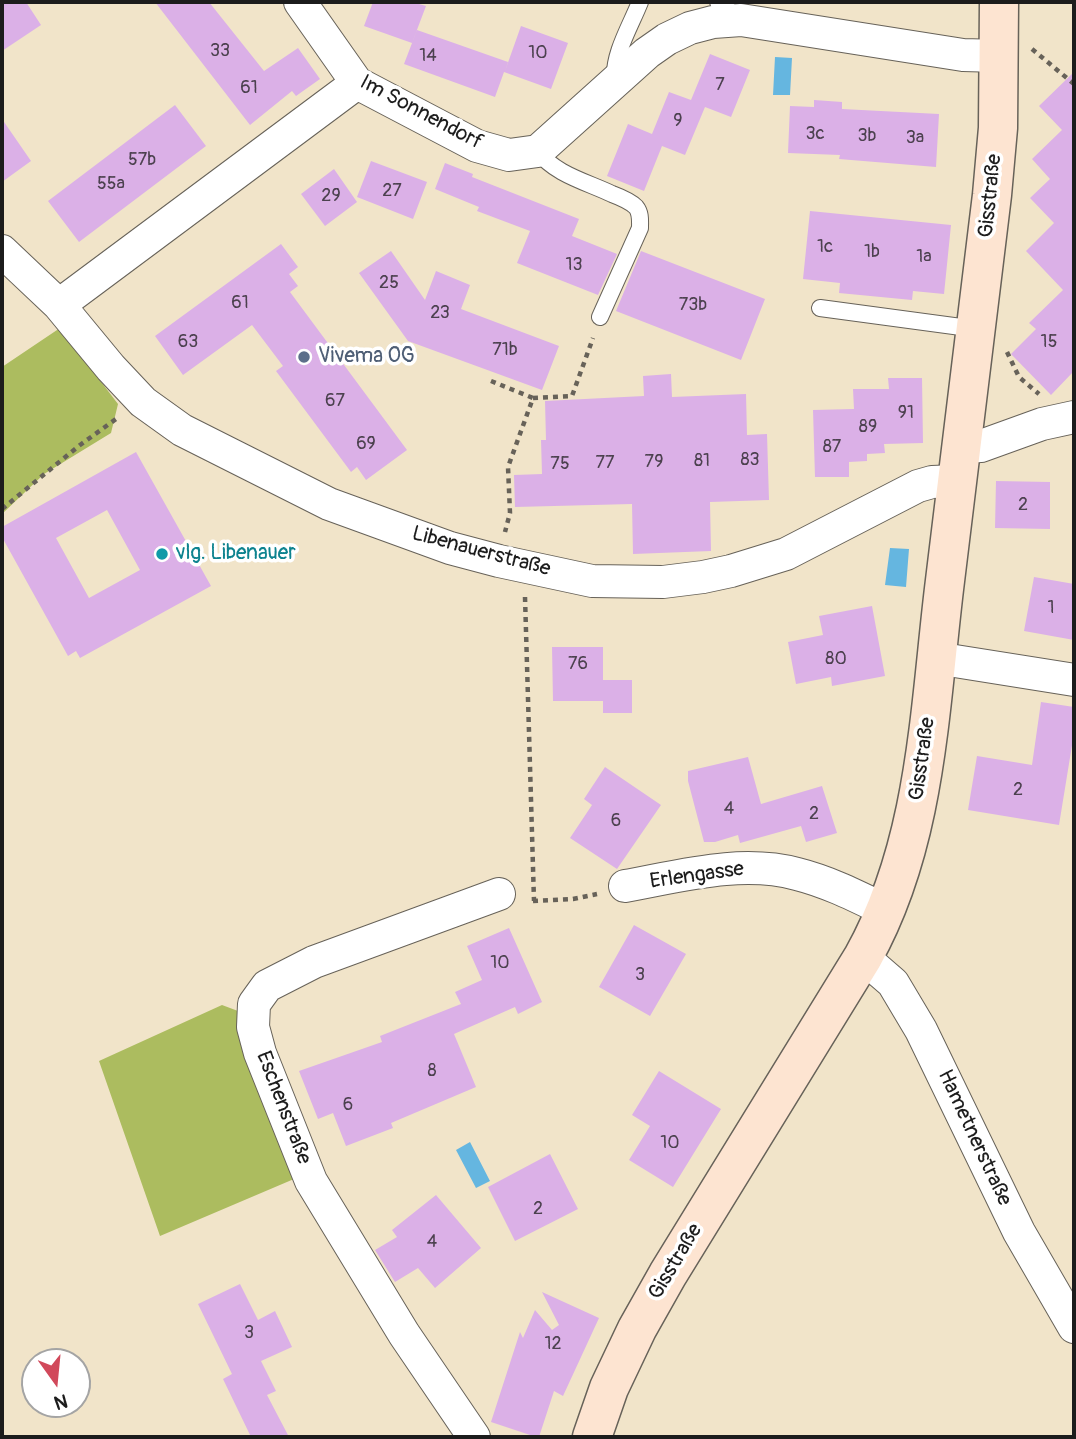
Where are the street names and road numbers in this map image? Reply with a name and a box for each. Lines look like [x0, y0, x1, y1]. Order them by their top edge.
street label: Im Sonnendorf [355, 70, 487, 156]
street label: Gisstraße [974, 153, 1008, 239]
street label: Libenauerstraße [409, 521, 553, 583]
street label: Gisstraße [905, 716, 941, 802]
street label: Erlengasse [648, 857, 746, 895]
street label: Eschenstraße [250, 1048, 316, 1168]
street label: Hametnerstraße [931, 1066, 1017, 1210]
street label: Gisstraße [644, 1220, 708, 1304]

